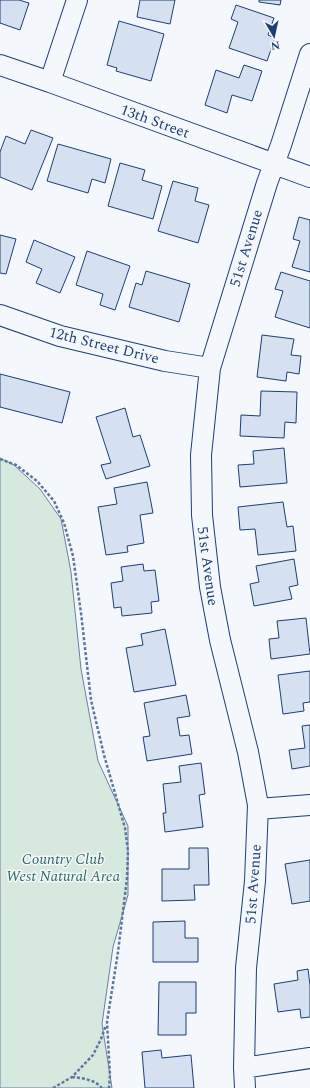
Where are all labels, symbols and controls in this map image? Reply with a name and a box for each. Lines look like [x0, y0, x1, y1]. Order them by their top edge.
north arrow [254, 16, 294, 56]
text: N [270, 36, 281, 54]
street label: 13th Street [117, 98, 193, 145]
street label: 51st Avenue [224, 207, 269, 290]
street label: 12th Street Drive [46, 321, 161, 370]
street label: 51st Avenue [191, 525, 224, 607]
street label: 51st Avenue [239, 843, 268, 925]
park label: Country Club West Natural Area [6, 848, 120, 888]

